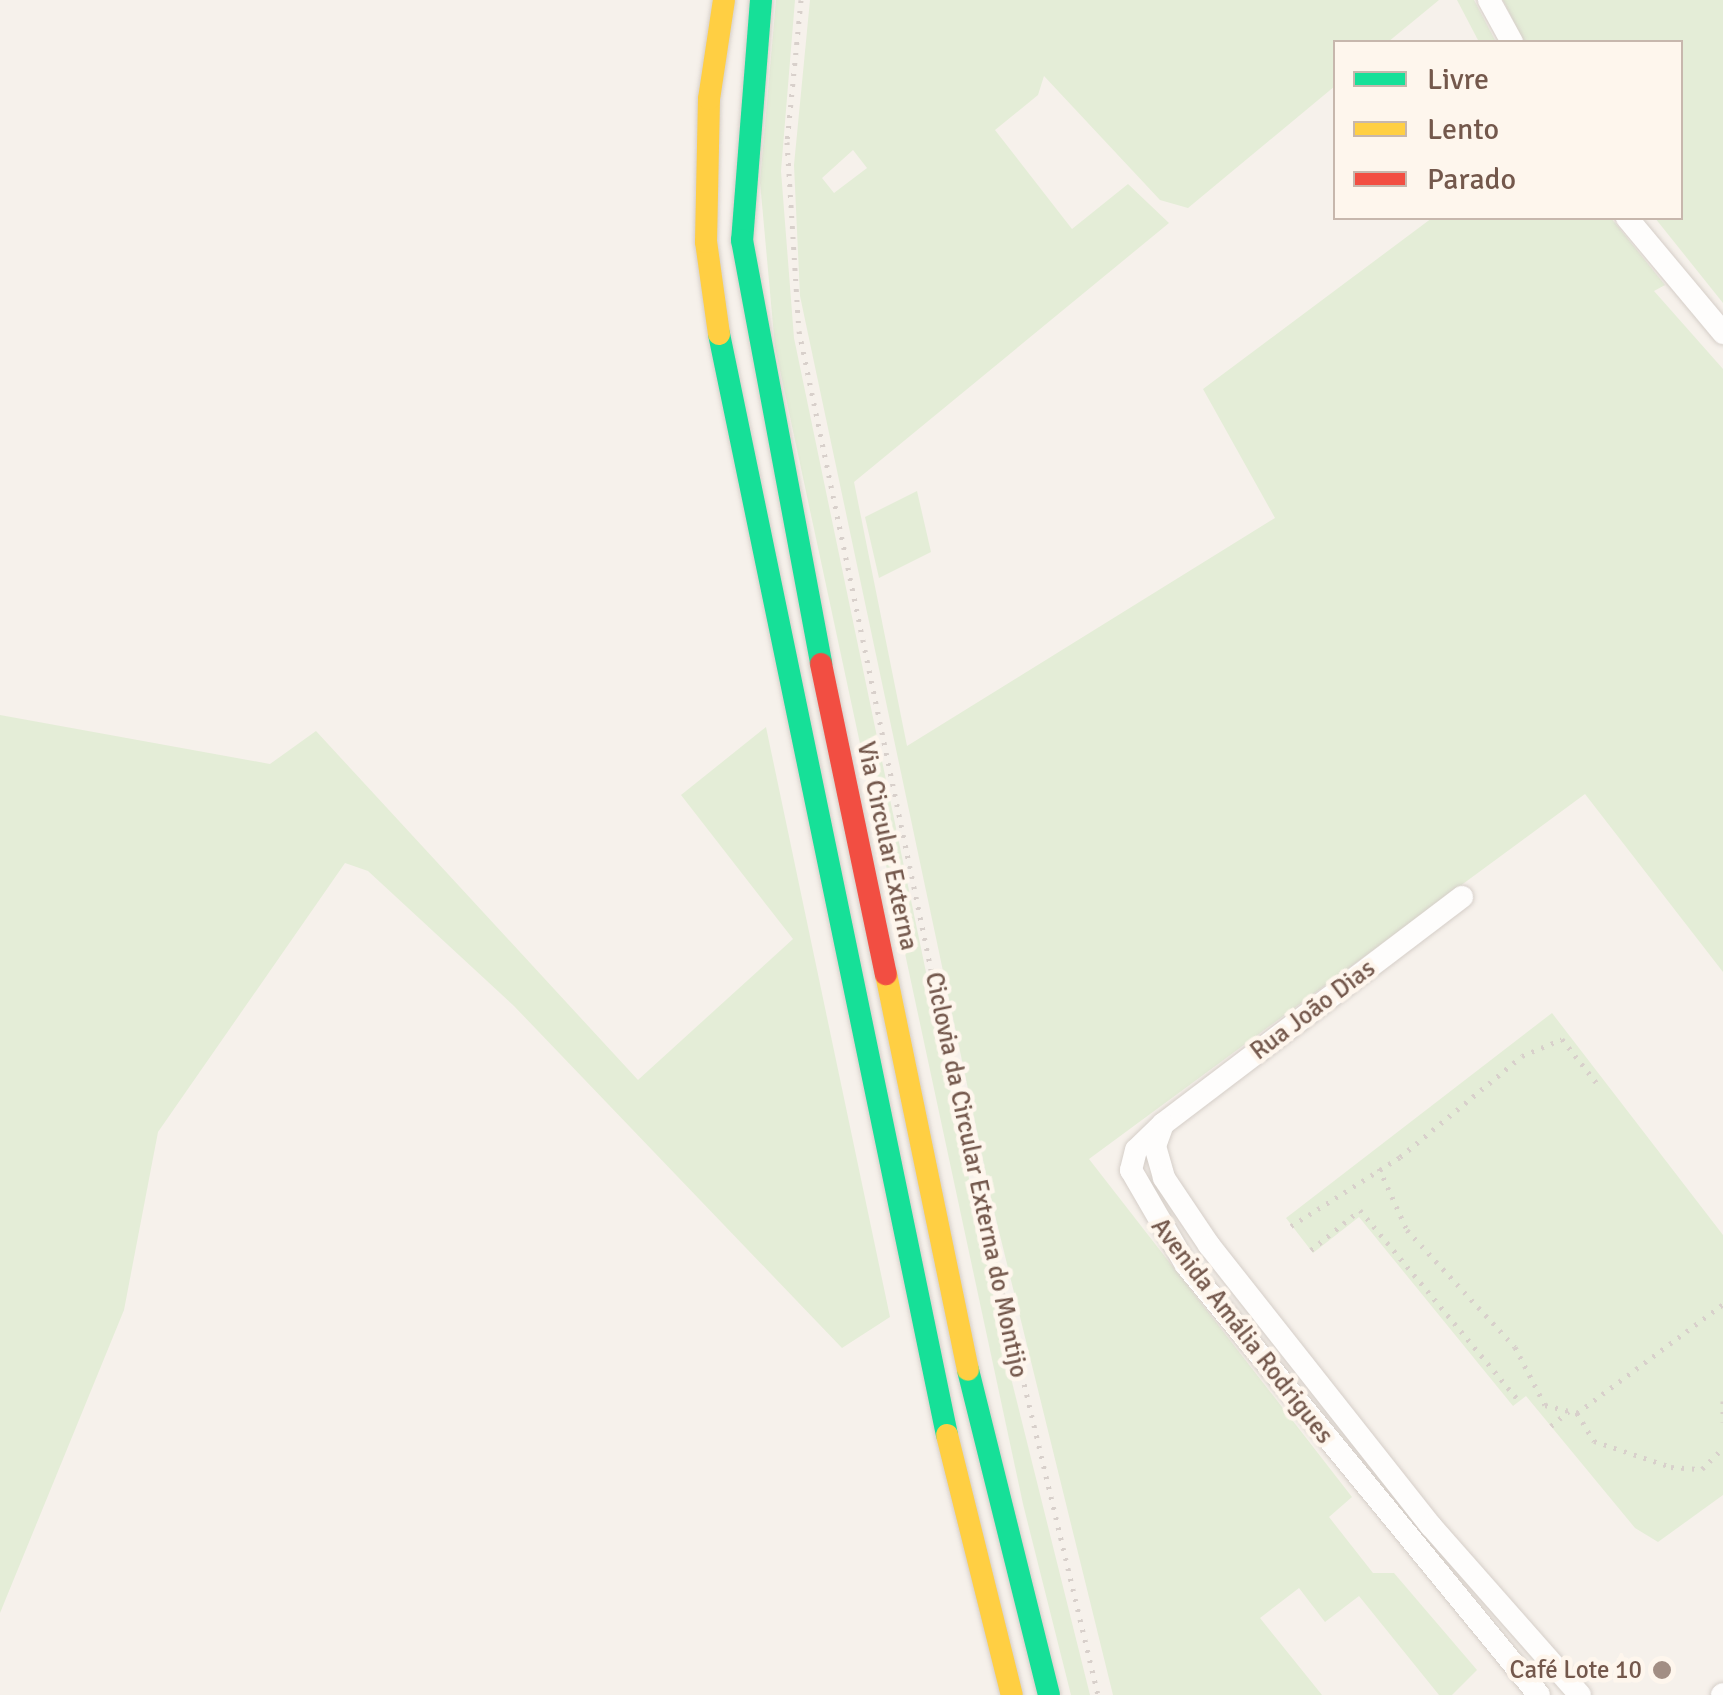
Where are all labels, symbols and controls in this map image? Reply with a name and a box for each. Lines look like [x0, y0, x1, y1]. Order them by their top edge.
legend [1333, 40, 1683, 220]
text: Livre [1427, 61, 1489, 98]
text: Lento [1427, 111, 1499, 148]
text: Parado [1427, 161, 1516, 198]
street label: Via Circular Externa [850, 739, 924, 953]
street label: Rua João Dias [1245, 953, 1381, 1067]
street label: Ciclovia da Circular Externa do Montijo [918, 970, 1034, 1380]
street label: Avenida Amália Rodrigues [1145, 1212, 1339, 1450]
place label: Café Lote 10 [1510, 1655, 1642, 1685]
marker: Café Lote 10 [1651, 1659, 1673, 1681]

